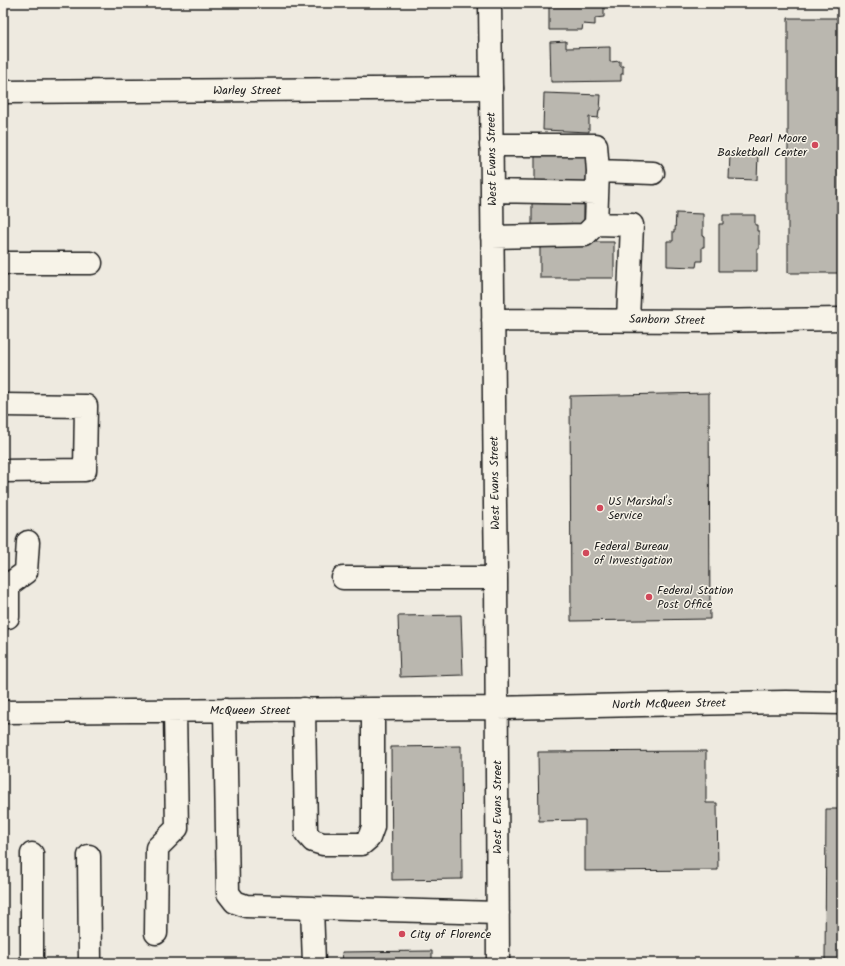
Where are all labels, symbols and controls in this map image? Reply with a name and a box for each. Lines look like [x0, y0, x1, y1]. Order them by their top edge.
street label: Warley Street [213, 81, 281, 100]
street label: West Evans Street [482, 112, 502, 206]
place label: Pearl Moore Basketball Center [717, 129, 808, 162]
marker: Pearl Moore Basketball Center [810, 140, 820, 150]
street label: Sanborn Street [629, 310, 705, 330]
street label: West Evans Street [485, 436, 505, 530]
place label: US Marshal's Service [608, 492, 672, 525]
marker: US Marshal's Service [595, 503, 605, 513]
place label: Federal Bureau of Investigation [594, 537, 673, 570]
marker: Federal Bureau of Investigation [581, 548, 591, 558]
place label: Federal Station Post Office [657, 581, 733, 614]
marker: Federal Station Post Office [644, 592, 654, 602]
street label: North McQueen Street [612, 693, 727, 714]
street label: McQueen Street [210, 701, 291, 720]
street label: West Evans Street [488, 760, 507, 854]
place label: City of Florence [410, 925, 492, 944]
marker: City of Florence [397, 929, 407, 939]

